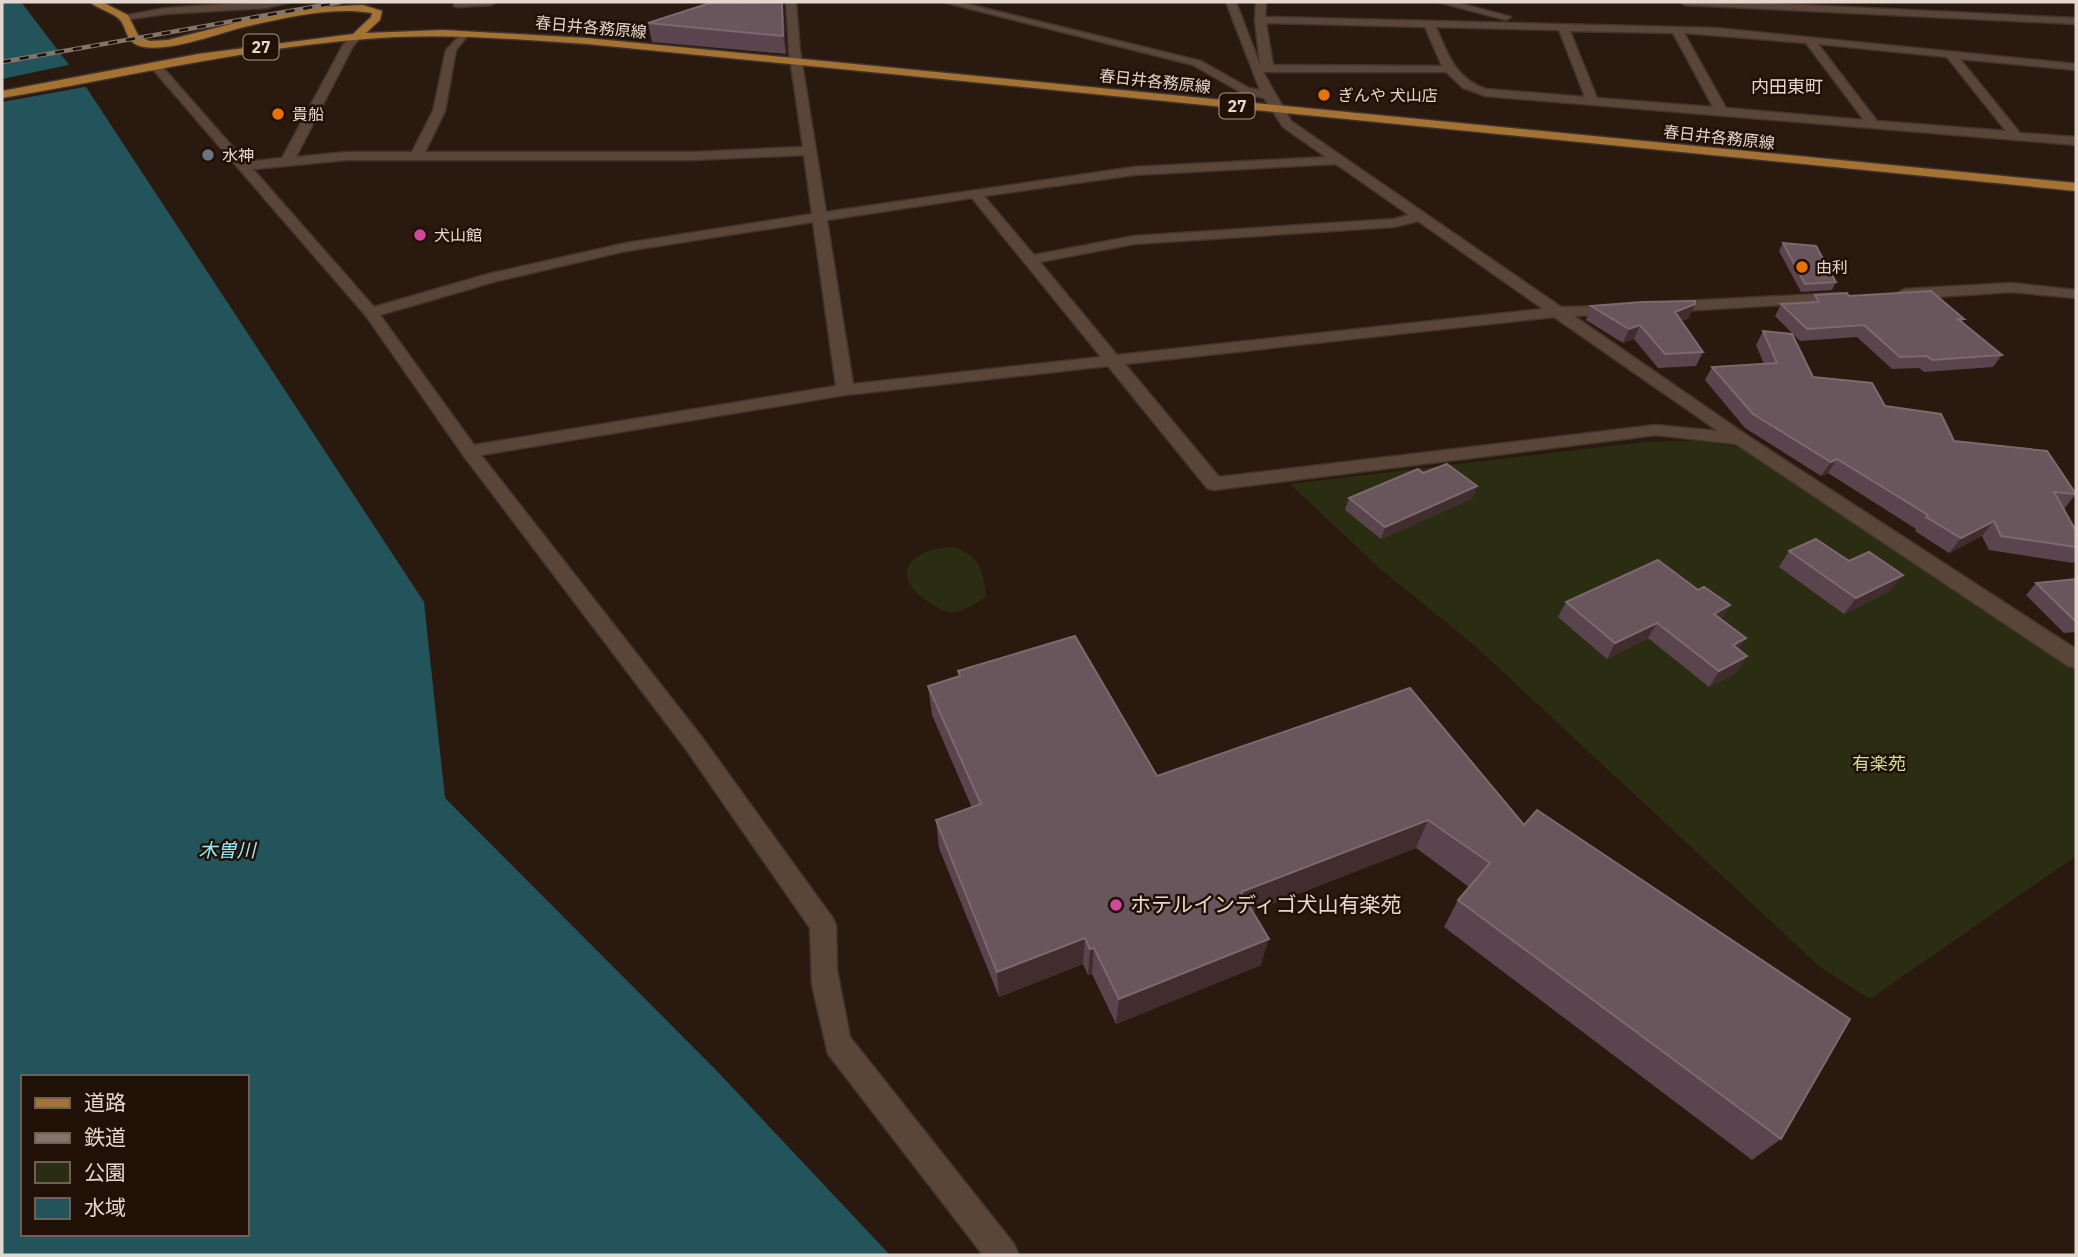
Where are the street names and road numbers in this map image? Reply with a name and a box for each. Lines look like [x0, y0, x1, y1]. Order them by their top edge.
street label: 春日井各務原線 [534, 12, 648, 42]
road number: 27 [244, 34, 278, 60]
street label: 春日井各務原線 [1098, 65, 1212, 97]
road number: 27 [1220, 94, 1254, 118]
street label: 春日井各務原線 [1662, 121, 1776, 153]

